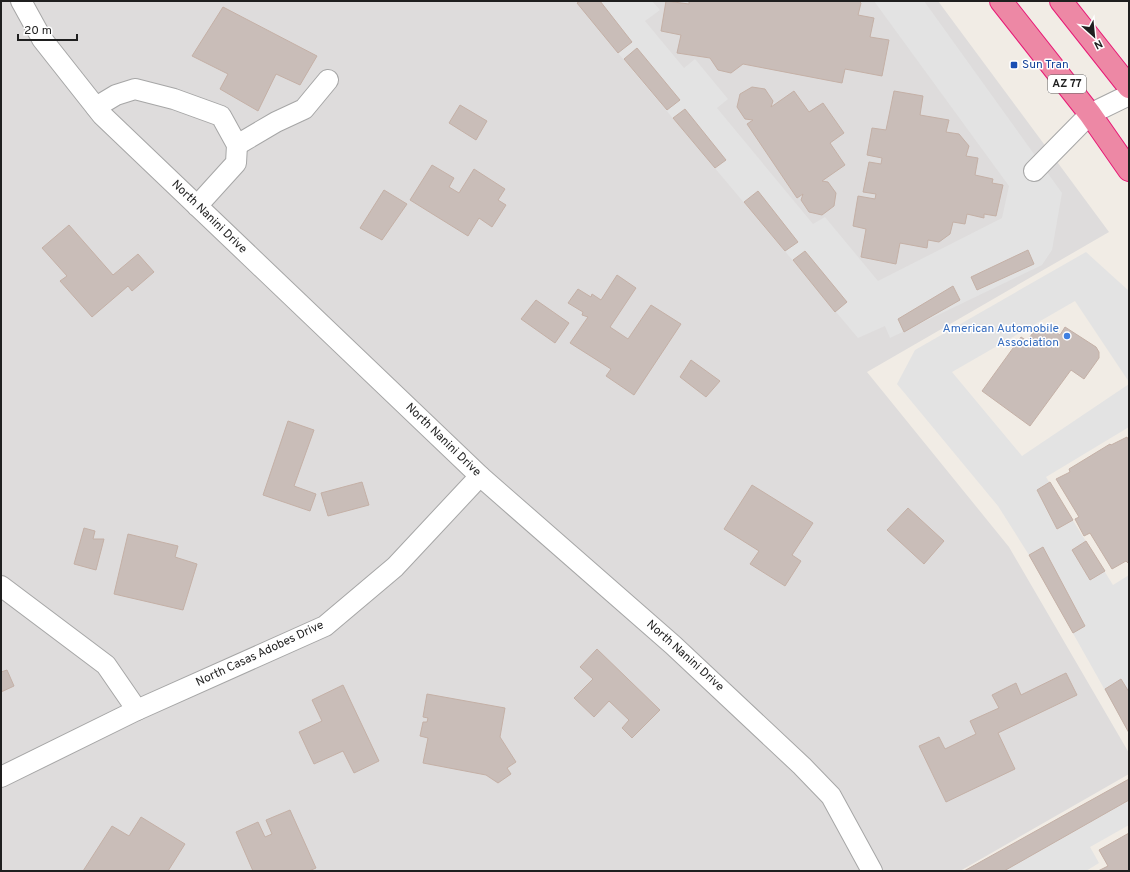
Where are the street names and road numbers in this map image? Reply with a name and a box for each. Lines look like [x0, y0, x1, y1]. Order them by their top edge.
road number: AZ 77 [1048, 75, 1086, 93]
street label: North Nanini Drive [168, 177, 250, 257]
street label: North Nanini Drive [402, 400, 484, 480]
street label: North Casas Adobes Drive [193, 617, 327, 691]
street label: North Nanini Drive [643, 617, 727, 695]

